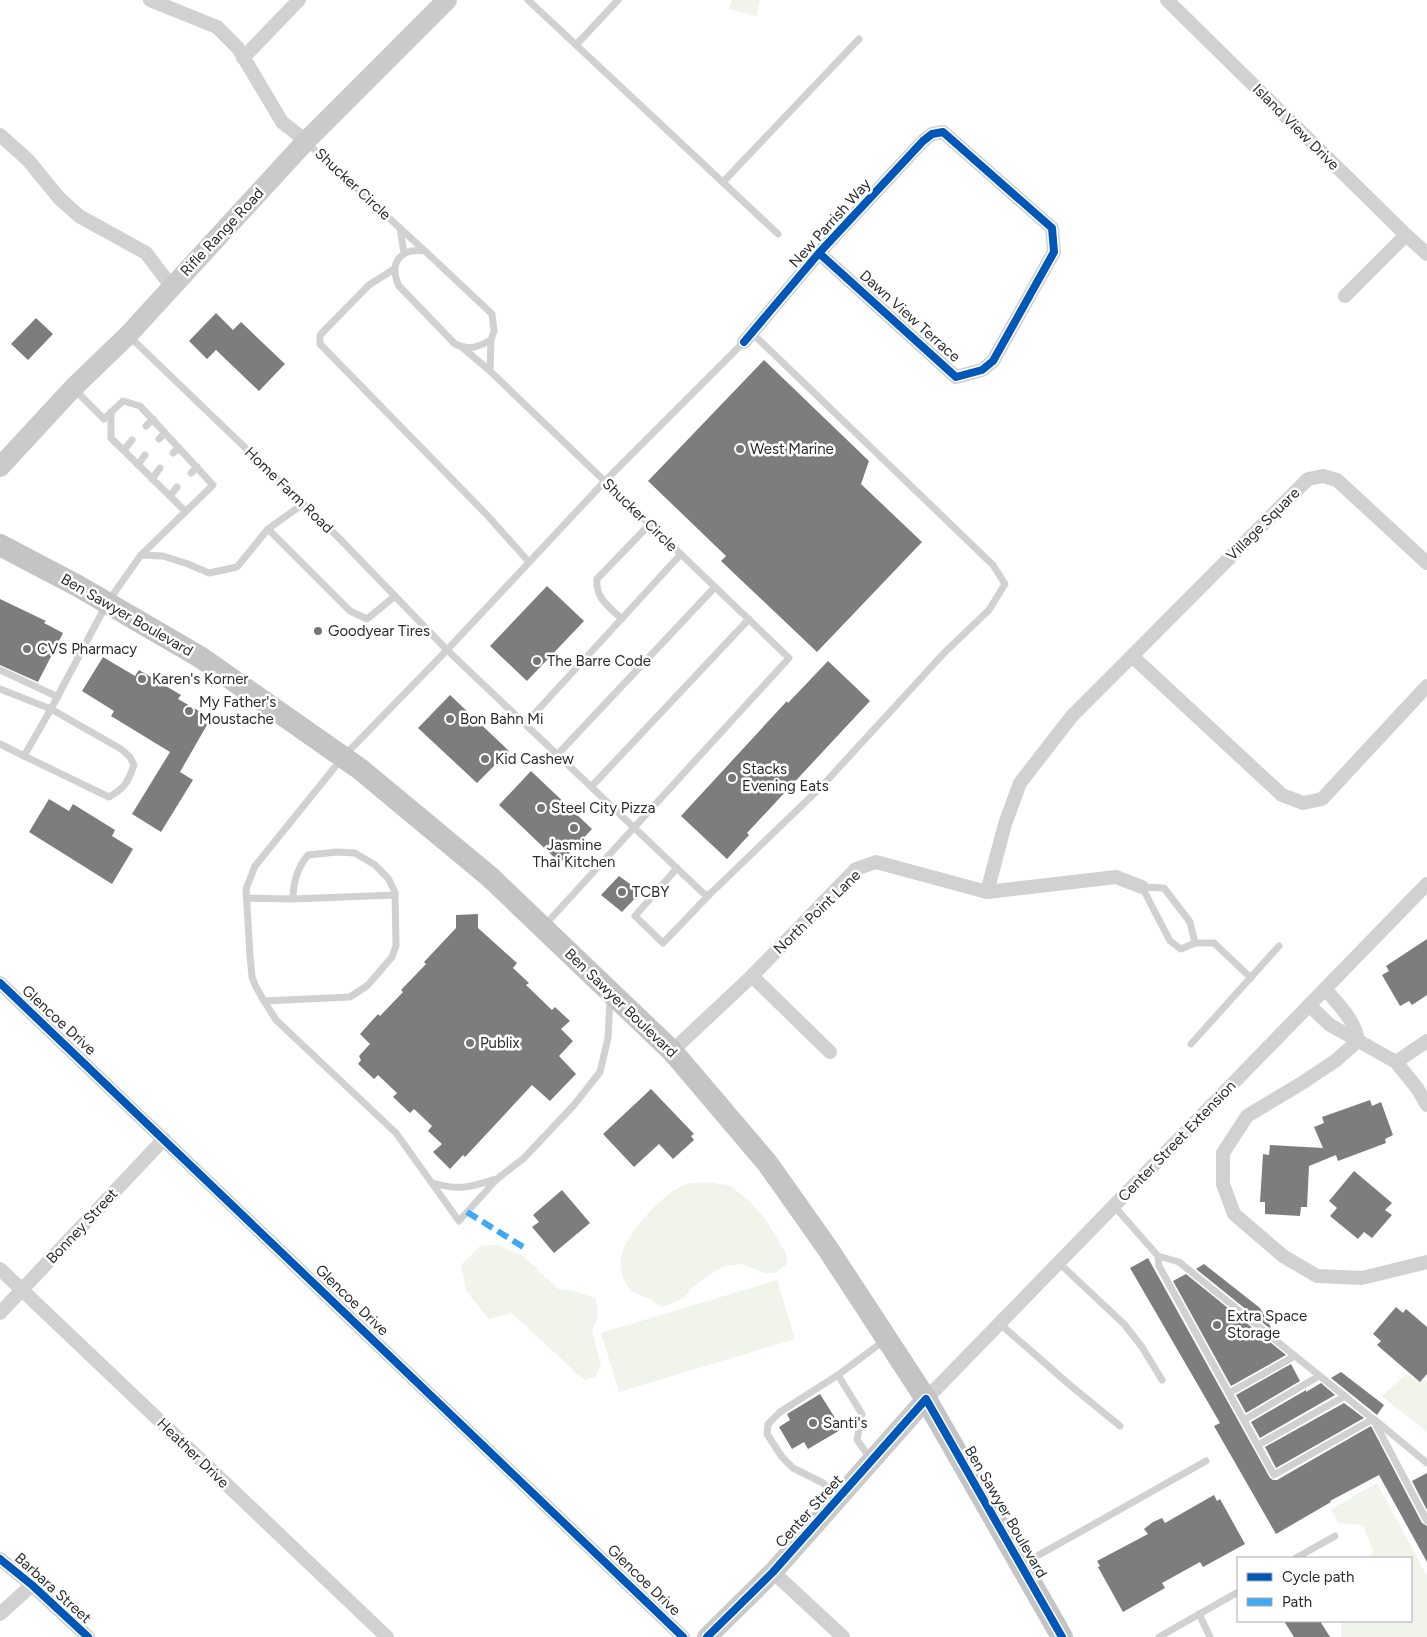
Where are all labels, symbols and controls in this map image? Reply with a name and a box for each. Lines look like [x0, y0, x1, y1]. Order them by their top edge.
street label: Island View Drive [1249, 80, 1343, 174]
street label: Shucker Circle [311, 144, 395, 224]
street label: New Parrish Way [785, 175, 875, 271]
street label: Rifle Range Road [176, 184, 268, 280]
street label: Dawn View Terrace [856, 266, 964, 366]
place label: West Marine [750, 440, 834, 458]
street label: Home Farm Road [241, 443, 337, 537]
marker: West Marine [734, 443, 746, 455]
street label: Shucker Circle [599, 475, 681, 555]
street label: Village Square [1223, 484, 1303, 564]
street label: Ben Sawyer Boulevard [58, 570, 196, 660]
place label: Goodyear Tires [328, 622, 430, 640]
marker: Goodyear Tires [312, 625, 324, 637]
place label: CVS Pharmacy [37, 640, 137, 658]
marker: CVS Pharmacy [21, 643, 33, 655]
place label: The Barre Code [547, 652, 651, 670]
marker: The Barre Code [531, 655, 543, 667]
place label: Karen's Korner [152, 670, 248, 688]
marker: Karen's Korner [136, 673, 148, 685]
place label: My Father's Moustache [199, 693, 276, 728]
marker: My Father's Moustache [183, 705, 195, 717]
place label: Bon Bahn Mi [460, 710, 543, 728]
marker: Bon Bahn Mi [444, 713, 456, 725]
place label: Kid Cashew [495, 750, 574, 768]
marker: Kid Cashew [479, 753, 491, 765]
place label: Stacks Evening Eats [742, 760, 829, 795]
marker: Stacks Evening Eats [726, 772, 738, 784]
place label: Steel City Pizza [551, 799, 655, 817]
marker: Steel City Pizza [535, 802, 547, 814]
marker: Jasmine Thai Kitchen [568, 822, 580, 834]
place label: Jasmine Thai Kitchen [533, 836, 615, 871]
street label: North Point Lane [770, 866, 864, 958]
place label: TCBY [632, 883, 669, 901]
marker: TCBY [616, 886, 628, 898]
street label: Ben Sawyer Boulevard [561, 945, 681, 1061]
street label: Glencoe Drive [18, 981, 100, 1059]
place label: Publix [480, 1034, 520, 1052]
marker: Publix [464, 1037, 476, 1049]
street label: Center Street Extension [1114, 1077, 1240, 1205]
street label: Bonney Street [43, 1184, 122, 1267]
street label: Glencoe Drive [312, 1261, 392, 1339]
place label: Extra Space Storage [1227, 1307, 1307, 1342]
marker: Extra Space Storage [1211, 1319, 1223, 1331]
street label: Heather Drive [153, 1414, 233, 1492]
place label: Santi's [823, 1414, 867, 1432]
marker: Santi's [807, 1417, 819, 1429]
street label: Ben Sawyer Boulevard [961, 1443, 1051, 1581]
street label: Center Street [772, 1471, 847, 1551]
street label: Glencoe Drive [604, 1541, 684, 1619]
street label: Barbara Street [11, 1549, 95, 1627]
legend [1237, 1557, 1412, 1622]
text: Cycle path [1282, 1568, 1354, 1586]
text: Path [1282, 1593, 1312, 1611]

